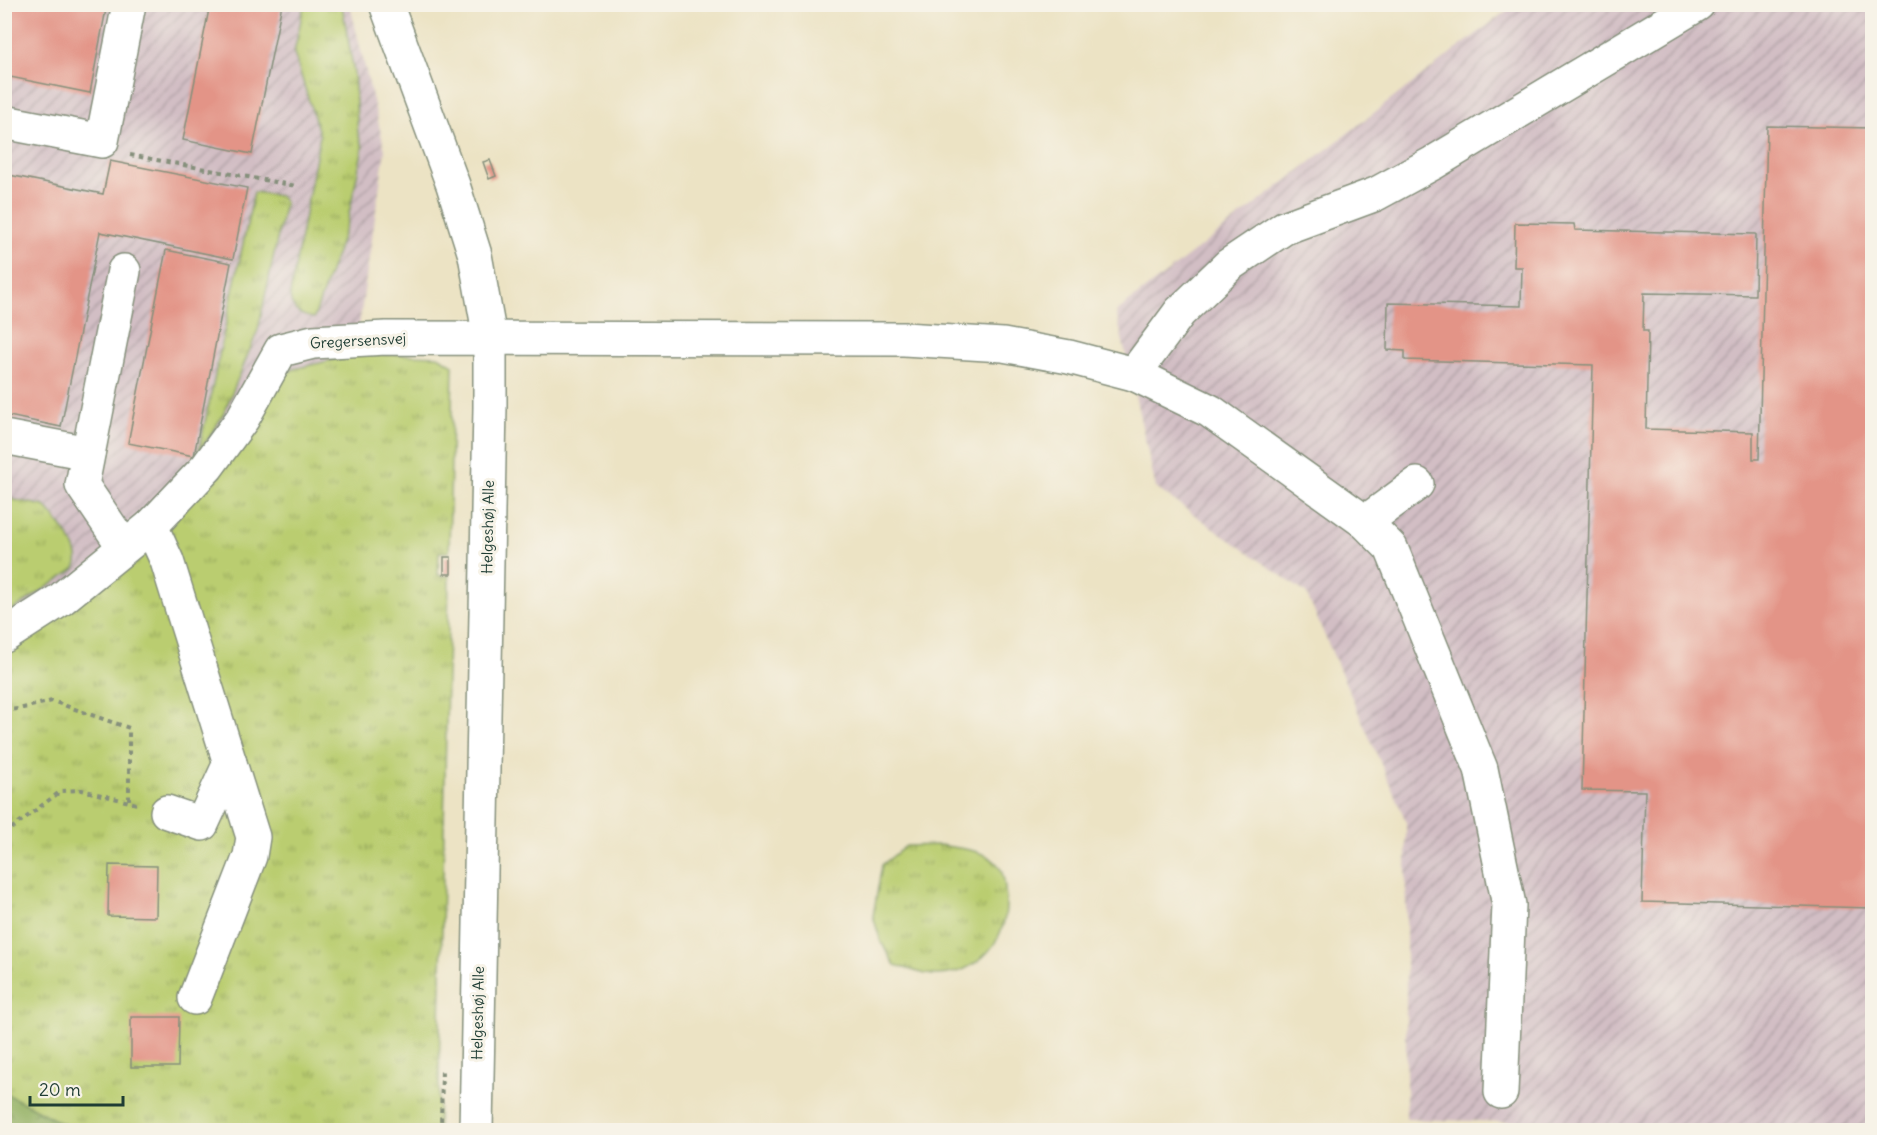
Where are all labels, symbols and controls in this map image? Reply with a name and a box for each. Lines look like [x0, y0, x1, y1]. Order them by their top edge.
street label: Gregersensvej [309, 328, 407, 353]
street label: Helgeshøj Alle [477, 480, 498, 574]
street label: Helgeshøj Alle [467, 966, 488, 1060]
scale bar [30, 1069, 123, 1107]
text: 20 m [39, 1078, 81, 1101]

